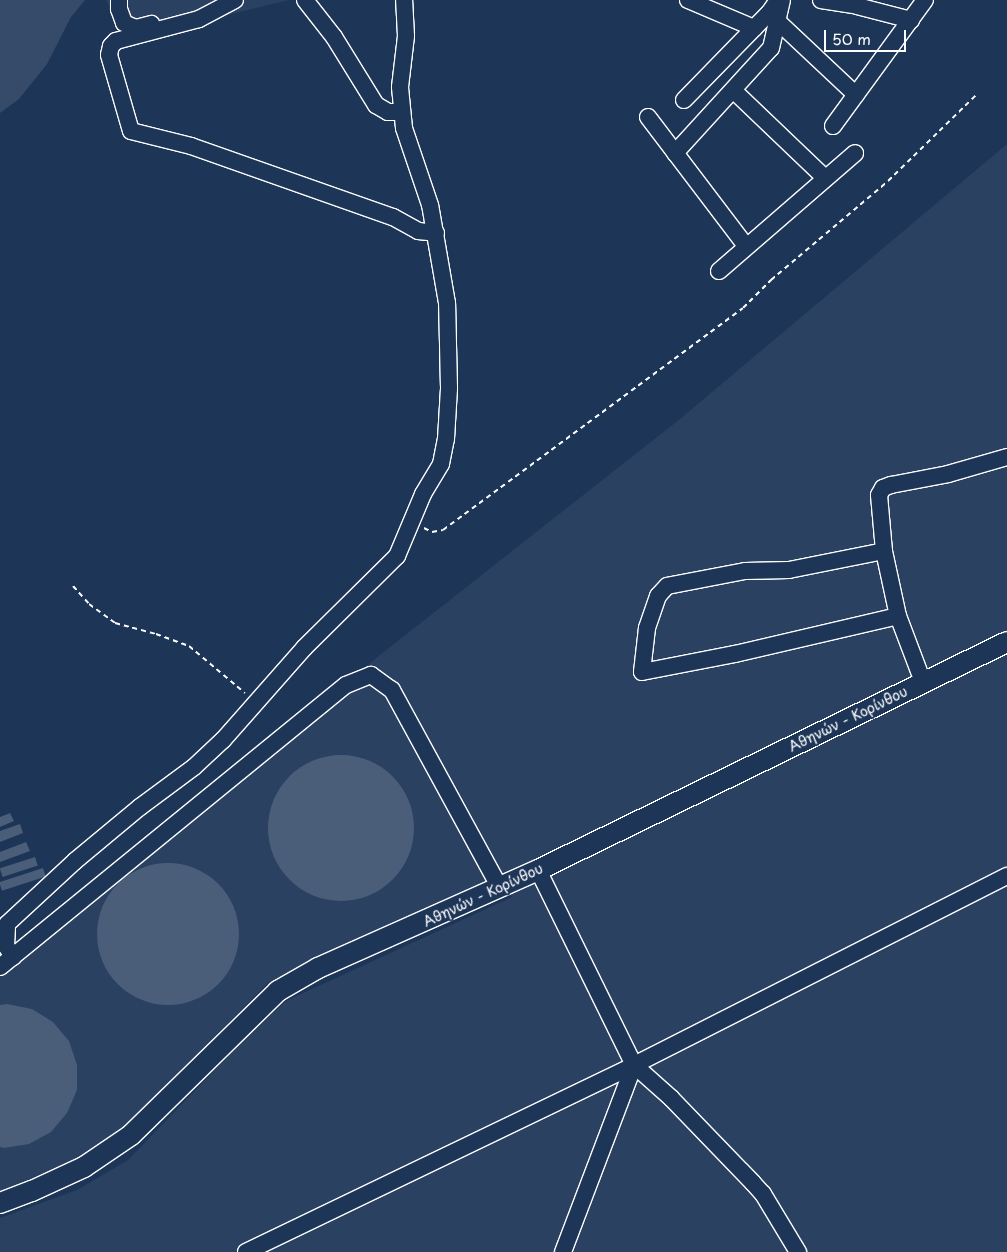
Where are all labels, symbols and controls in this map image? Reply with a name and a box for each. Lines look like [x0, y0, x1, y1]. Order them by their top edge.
scale bar [827, 20, 910, 52]
text: 50 m [832, 27, 871, 50]
street label: Αθηνών - Κορίνθου [785, 683, 911, 755]
street label: Αθηνών - Κορίνθου [420, 860, 546, 930]

